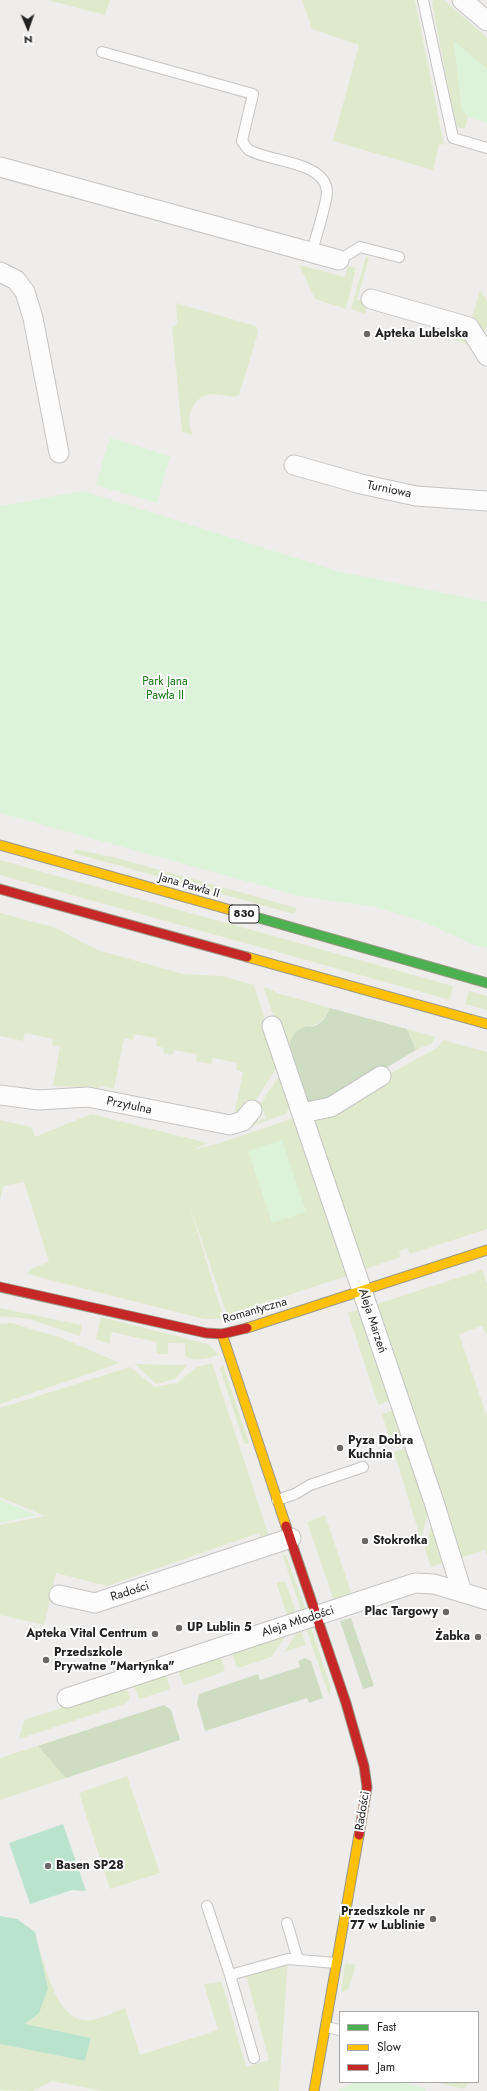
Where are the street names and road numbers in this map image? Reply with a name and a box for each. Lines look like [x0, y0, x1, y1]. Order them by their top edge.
street label: Turniowa [366, 478, 412, 502]
street label: Jana Pawła II [157, 870, 221, 902]
road number: 830 [229, 905, 259, 923]
street label: Przytulna [105, 1094, 153, 1118]
street label: Aleja Marzeń [355, 1287, 389, 1355]
street label: Romantyczna [221, 1295, 289, 1327]
street label: Radości [109, 1579, 151, 1605]
street label: Aleja Młodości [260, 1604, 336, 1640]
street label: Radości [353, 1790, 373, 1832]

